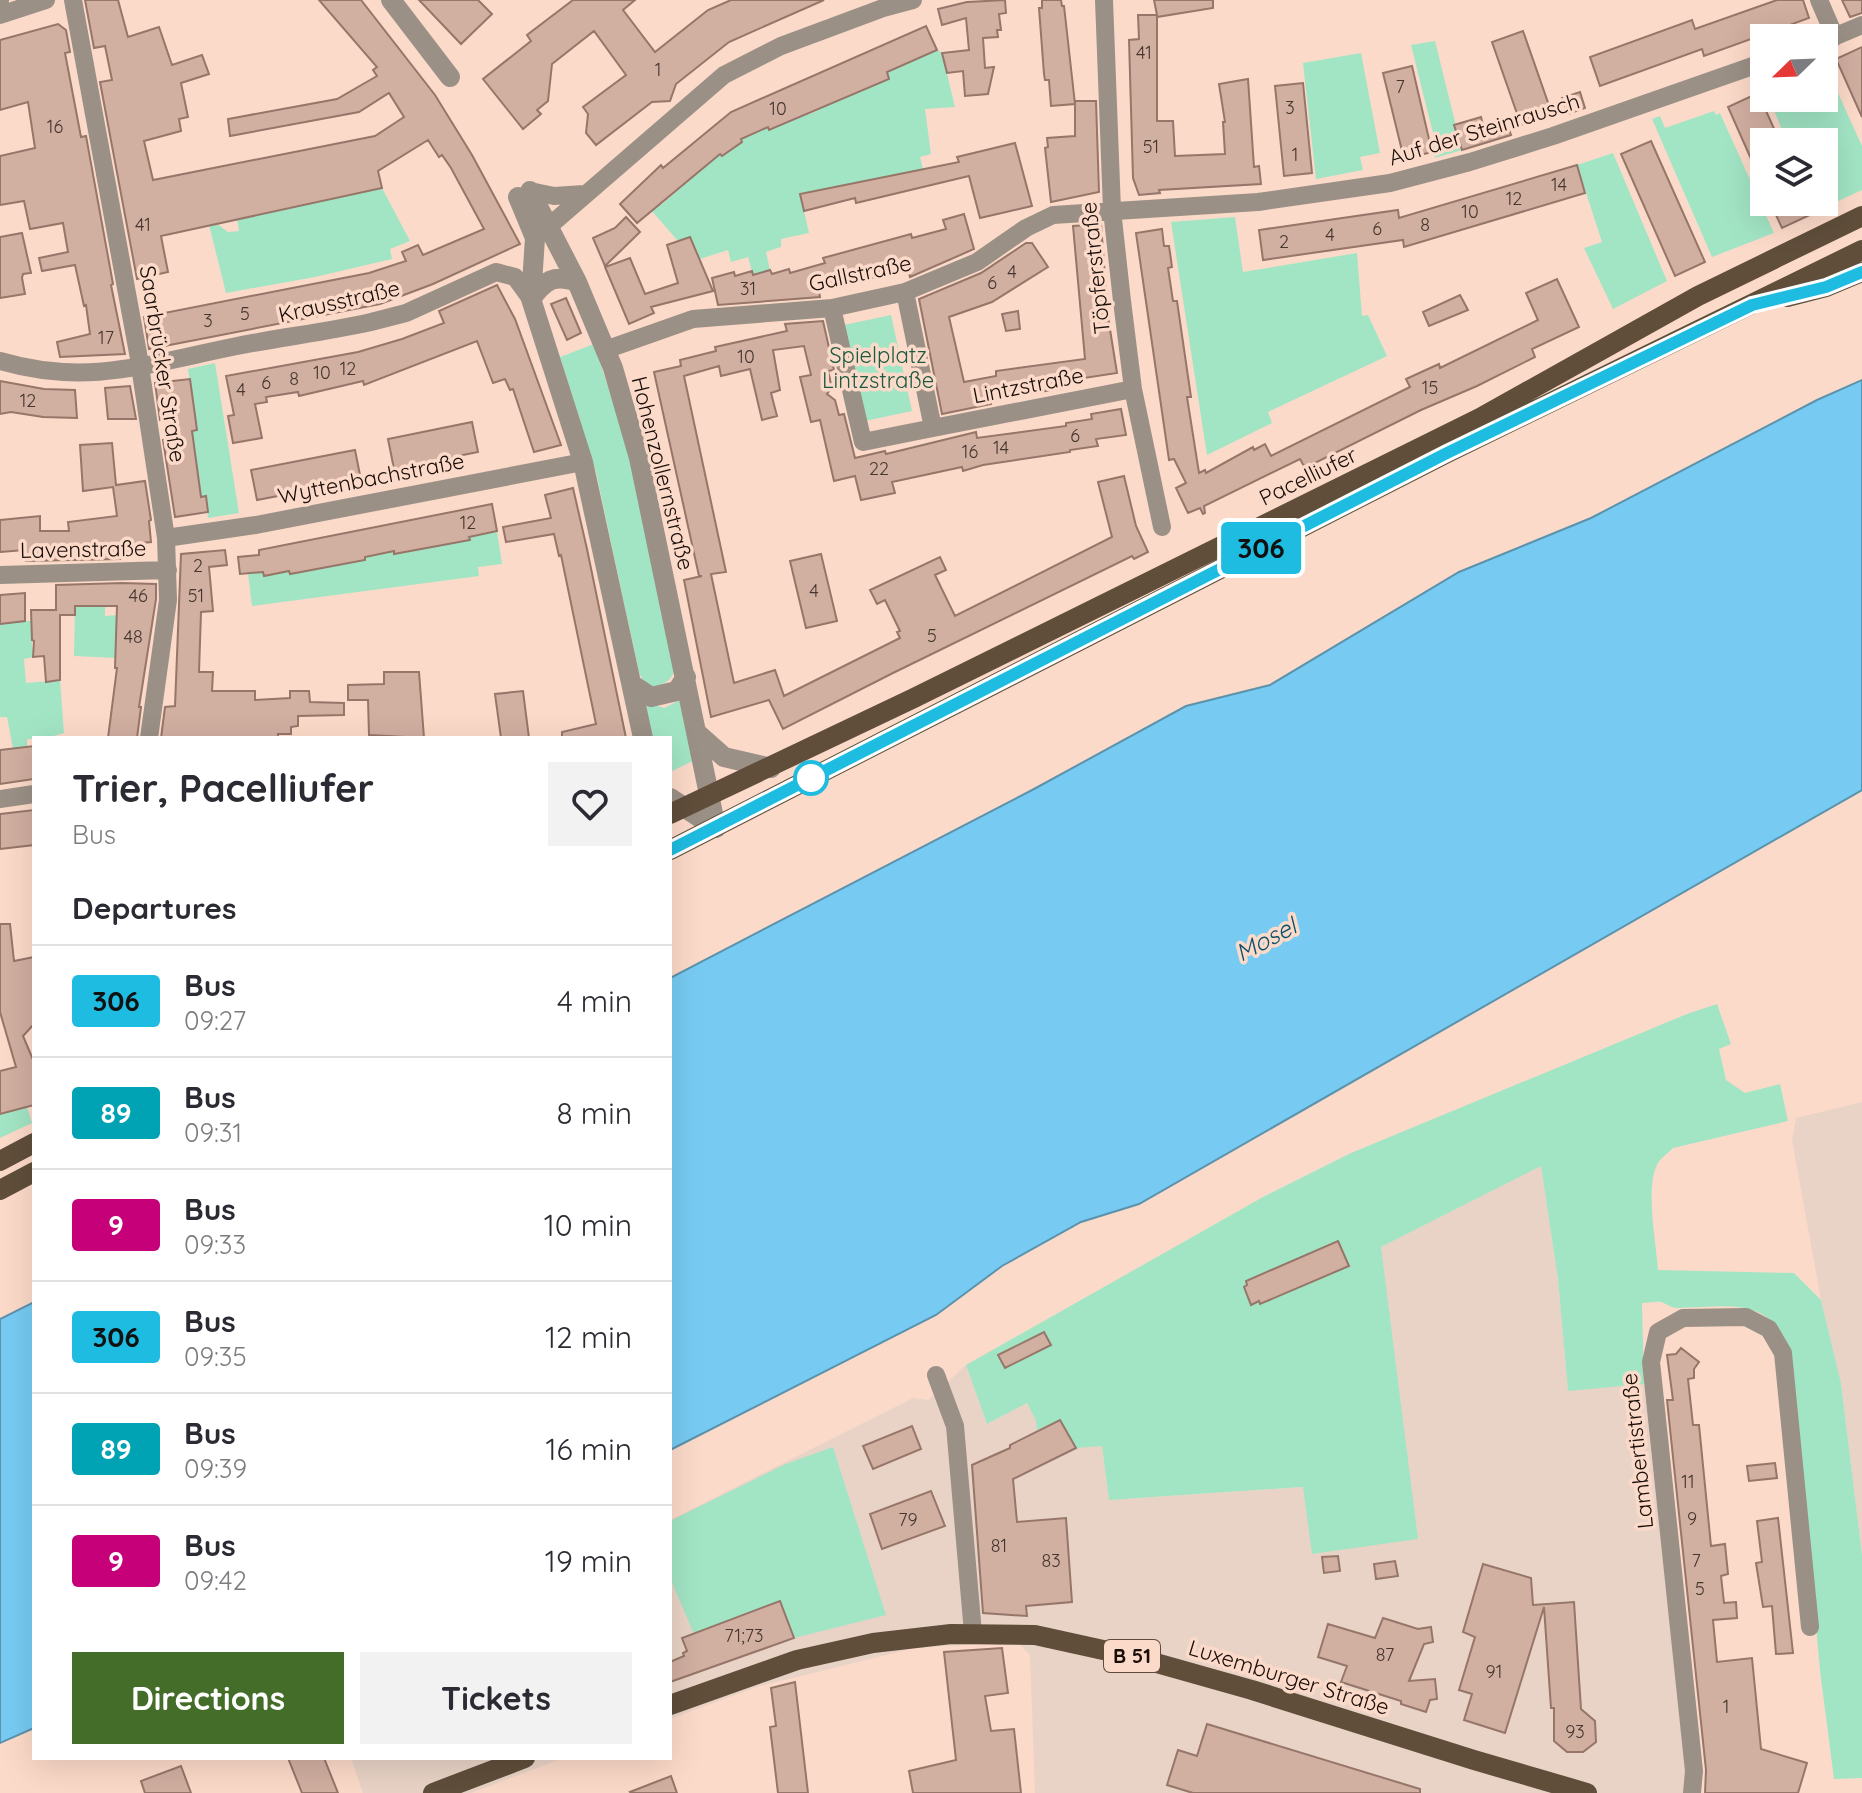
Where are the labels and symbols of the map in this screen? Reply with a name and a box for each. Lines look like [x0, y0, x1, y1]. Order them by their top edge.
north arrow [1750, 24, 1838, 112]
house number: 41 [1136, 41, 1152, 64]
house number: 1 [655, 58, 661, 81]
house number: 7 [1395, 75, 1405, 98]
street label: Auf der Steinrausch [1385, 87, 1583, 171]
house number: 3 [1285, 96, 1295, 119]
house number: 10 [769, 97, 787, 120]
house number: 16 [47, 115, 63, 138]
house number: 51 [1143, 135, 1159, 158]
house number: 1 [1292, 143, 1298, 166]
house number: 14 [1551, 173, 1567, 196]
house number: 12 [1506, 187, 1522, 210]
street label: Töpferstraße [1074, 200, 1116, 336]
house number: 10 [1461, 200, 1479, 223]
house number: 41 [135, 213, 151, 236]
house number: 8 [1420, 213, 1430, 236]
house number: 6 [1372, 217, 1382, 240]
house number: 4 [1325, 223, 1335, 246]
house number: 2 [1279, 230, 1289, 253]
street label: Gallstraße [806, 248, 914, 298]
house number: 4 [1007, 260, 1017, 283]
street label: Saarbrücker Straße [134, 264, 192, 464]
house number: 6 [987, 271, 997, 294]
street label: Krausstraße [275, 273, 403, 329]
house number: 31 [740, 277, 756, 300]
house number: 5 [240, 302, 250, 325]
house number: 3 [203, 309, 213, 332]
house number: 17 [98, 326, 114, 349]
park label: Spielplatz Lintzstraße [822, 341, 934, 394]
house number: 10 [737, 345, 755, 368]
house number: 12 [340, 357, 356, 380]
house number: 10 [313, 361, 331, 384]
street label: Lintzstraße [970, 361, 1086, 409]
house number: 8 [289, 367, 299, 390]
house number: 6 [261, 371, 271, 394]
street label: Hohenzollernstraße [625, 373, 701, 573]
house number: 15 [1422, 376, 1438, 399]
house number: 4 [236, 378, 246, 401]
house number: 12 [20, 389, 36, 412]
house number: 6 [1070, 424, 1080, 447]
house number: 14 [993, 436, 1009, 459]
house number: 16 [962, 440, 978, 463]
street label: Pacelliufer [1254, 440, 1362, 512]
street label: Wyttenbachstraße [275, 446, 467, 510]
house number: 22 [869, 457, 889, 480]
house number: 12 [460, 511, 476, 534]
line badge: 306 [1215, 522, 1307, 574]
street label: Lavenstraße [19, 534, 147, 564]
house number: 2 [193, 554, 203, 577]
house number: 4 [809, 579, 819, 602]
house number: 46 [128, 584, 148, 607]
house number: 51 [188, 584, 204, 607]
house number: 5 [927, 624, 937, 647]
house number: 48 [123, 625, 143, 648]
unlabelled marker [794, 761, 828, 795]
water label: Mosel [1230, 910, 1303, 968]
street label: Lambertistraße [1615, 1372, 1659, 1530]
house number: 11 [1681, 1470, 1695, 1493]
house number: 9 [1687, 1507, 1697, 1530]
house number: 79 [898, 1508, 918, 1531]
house number: 81 [991, 1534, 1007, 1557]
house number: 83 [1041, 1549, 1061, 1572]
house number: 7 [1691, 1549, 1701, 1572]
house number: 5 [1695, 1577, 1705, 1600]
house number: 71;73 [725, 1624, 764, 1647]
street label: Luxemburger Straße [1185, 1633, 1393, 1721]
road number: B 51 [1104, 1640, 1160, 1672]
house number: 87 [1376, 1643, 1394, 1666]
house number: 91 [1486, 1660, 1502, 1683]
house number: 1 [1723, 1695, 1729, 1718]
house number: 93 [1565, 1720, 1585, 1743]

